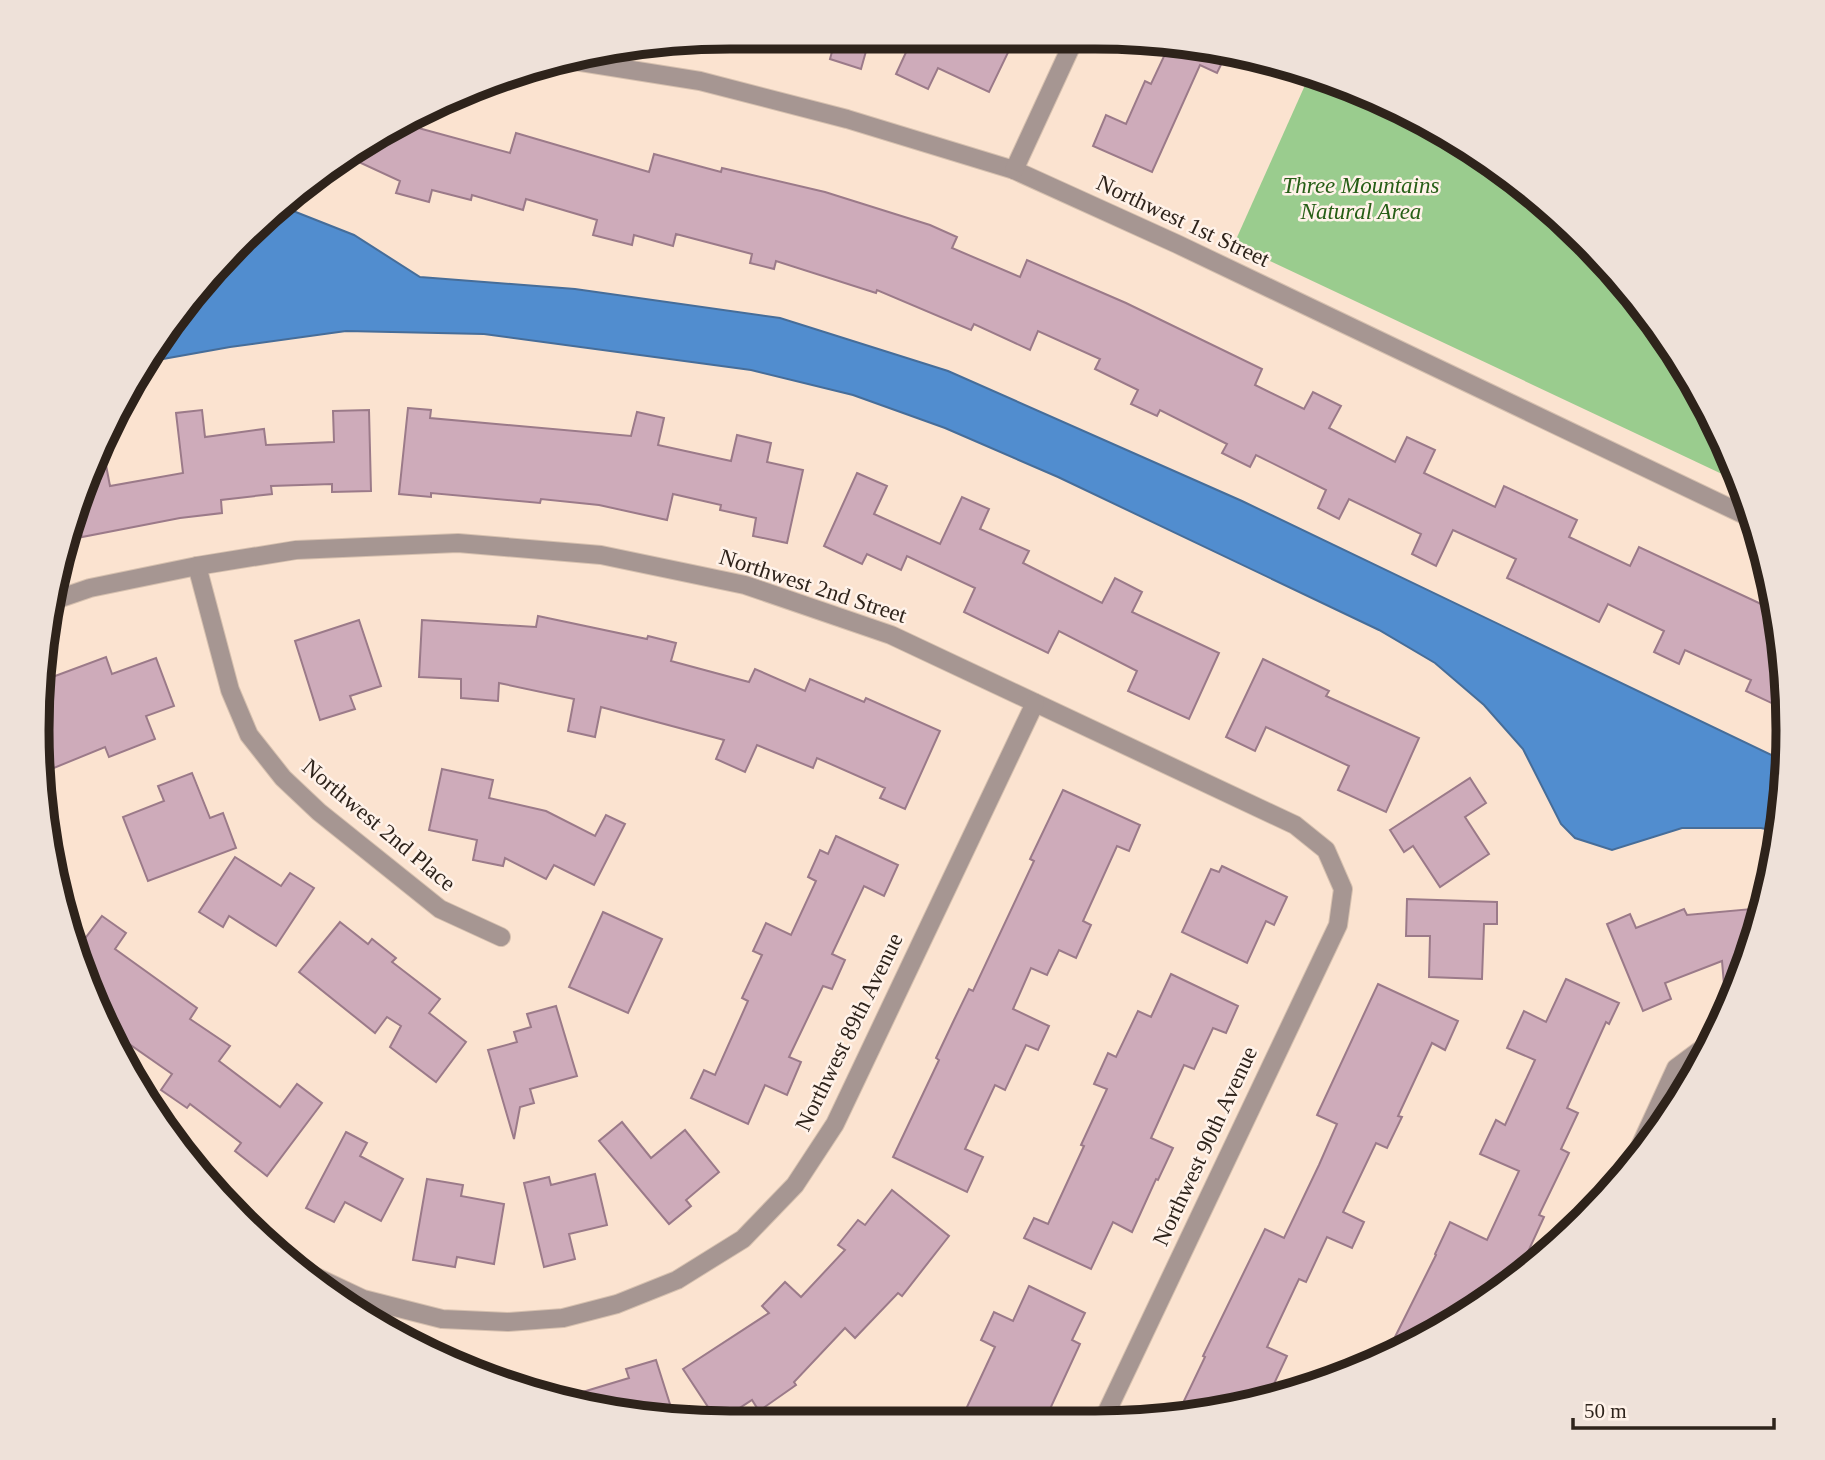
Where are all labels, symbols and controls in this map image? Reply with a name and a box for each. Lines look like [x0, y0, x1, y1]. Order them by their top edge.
street label: Northwest 1st Street [1093, 170, 1274, 272]
park label: Three Mountains Natural Area [1283, 173, 1440, 224]
street label: Northwest 2nd Street [716, 544, 910, 628]
street label: Northwest 2nd Place [298, 754, 460, 896]
street label: Northwest 89th Avenue [790, 929, 908, 1135]
street label: Northwest 90th Avenue [1148, 1042, 1262, 1250]
scale bar [1573, 1386, 1774, 1430]
text: 50 m [1584, 1399, 1627, 1423]

